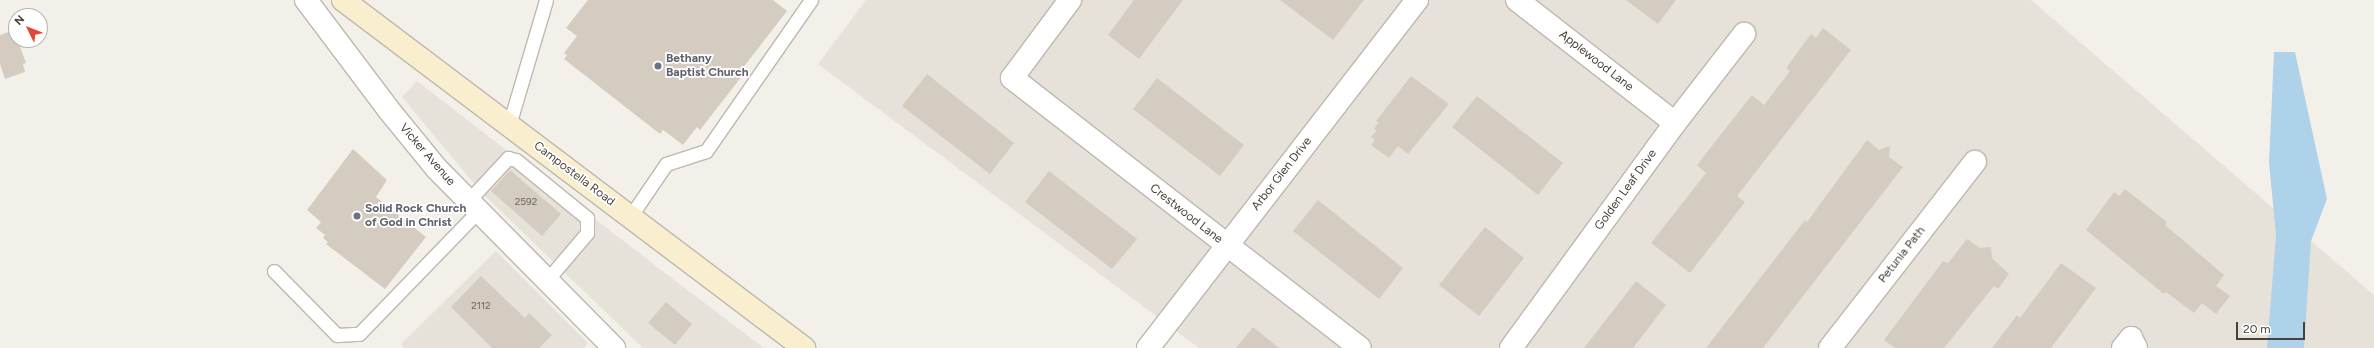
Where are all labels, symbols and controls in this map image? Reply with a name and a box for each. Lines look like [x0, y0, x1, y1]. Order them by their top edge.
north arrow [8, 8, 48, 48]
text: N [12, 13, 27, 28]
street label: Applewood Lane [1556, 28, 1636, 94]
place label: Bethany Baptist Church [666, 52, 748, 80]
marker: Bethany Baptist Church [653, 61, 663, 71]
street label: Vicker Avenue [396, 121, 458, 189]
street label: Arbor Glen Drive [1249, 135, 1315, 213]
street label: Campostella Road [531, 139, 617, 209]
street label: Golden Leaf Drive [1592, 147, 1660, 233]
street label: Crestwood Lane [1147, 181, 1225, 247]
house number: 2592 [515, 196, 537, 208]
place label: Solid Rock Church of God in Christ [365, 202, 466, 230]
marker: Solid Rock Church of God in Christ [352, 211, 362, 221]
street label: Petunia Path [1876, 224, 1928, 286]
house number: 2112 [471, 300, 491, 312]
scale bar [2238, 314, 2307, 340]
text: 20 m [2243, 322, 2271, 336]

